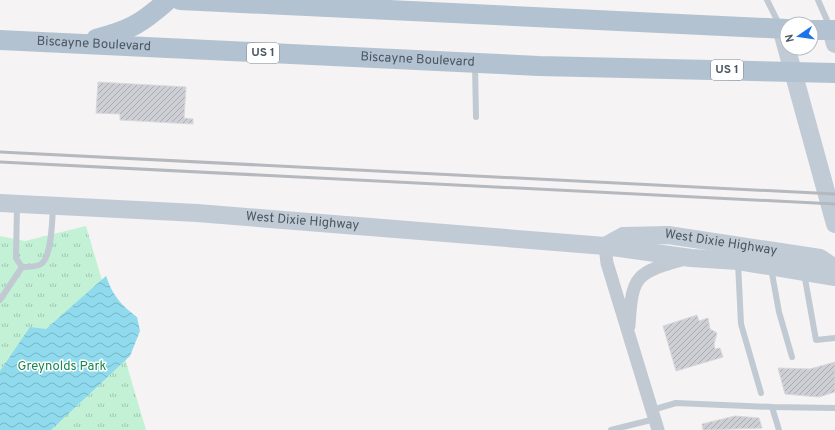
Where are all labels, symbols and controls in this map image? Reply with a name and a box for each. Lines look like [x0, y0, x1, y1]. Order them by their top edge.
north arrow [779, 16, 819, 56]
text: N [783, 33, 798, 43]
street label: Biscayne Boulevard [36, 34, 151, 55]
road number: US 1 [247, 43, 279, 63]
street label: Biscayne Boulevard [360, 49, 475, 71]
road number: US 1 [711, 60, 743, 80]
street label: West Dixie Highway [245, 209, 360, 234]
street label: West Dixie Highway [663, 227, 778, 259]
park label: Greynolds Park [18, 359, 107, 375]

